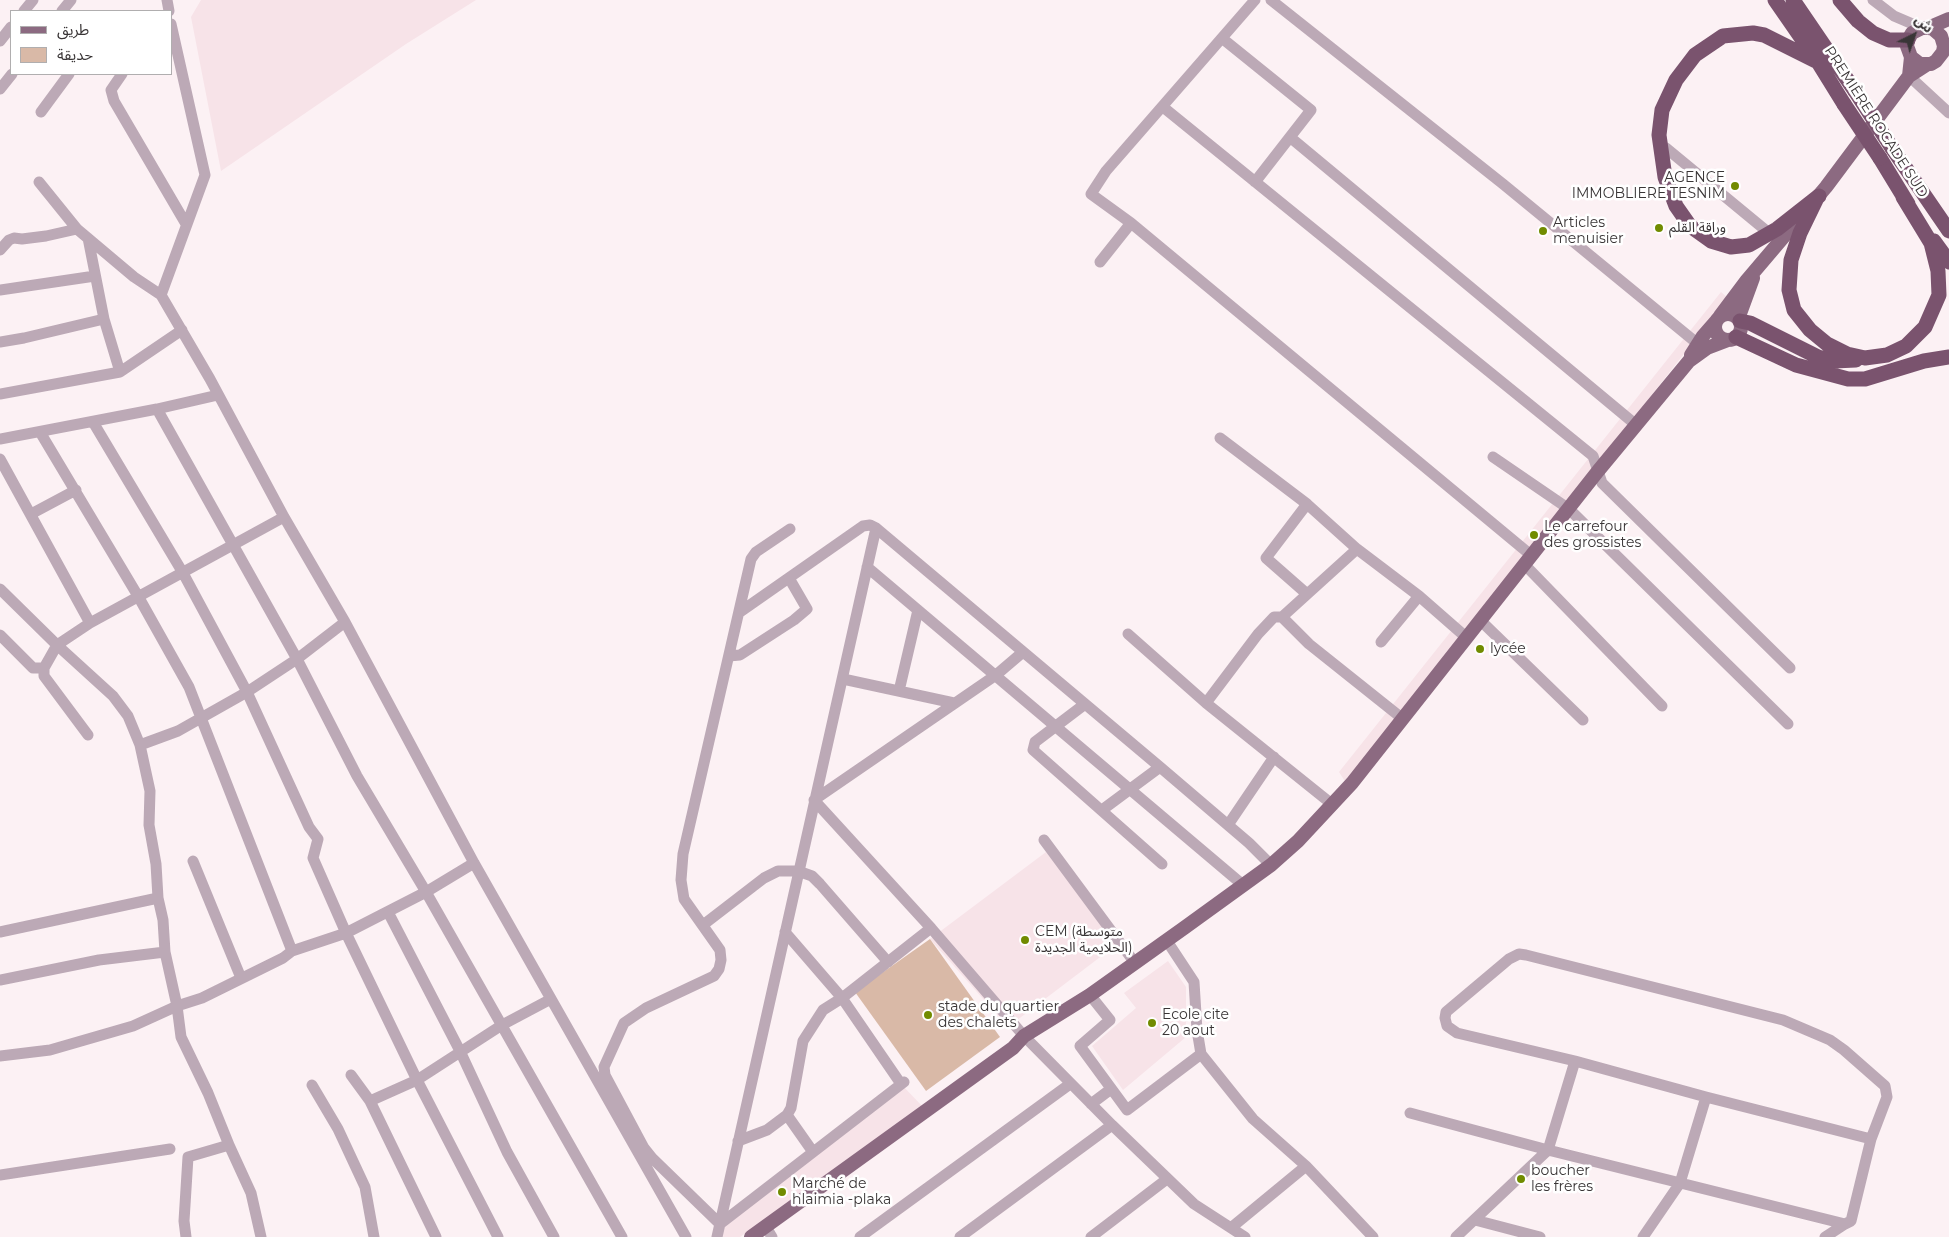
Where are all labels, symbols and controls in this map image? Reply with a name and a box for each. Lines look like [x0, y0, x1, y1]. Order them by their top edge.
legend [10, 10, 172, 75]
north arrow [1889, 10, 1939, 60]
text: ش [1911, 11, 1937, 37]
text: طريق [57, 20, 89, 39]
street label: PREMIÈRE ROCADE SUD [1821, 43, 1931, 201]
text: حديقة [57, 45, 93, 64]
place label: AGENCE IMMOBLIERE TESNIM [1572, 170, 1725, 202]
marker: AGENCE IMMOBLIERE TESNIM [1729, 180, 1741, 192]
place label: Articles menuisier [1553, 215, 1624, 248]
place label: وراقة القلم [1669, 220, 1726, 236]
marker: وراقة القلم [1653, 222, 1665, 234]
marker: Articles menuisier [1537, 225, 1549, 237]
place label: Le carrefour des grossistes [1544, 519, 1641, 552]
marker: Le carrefour des grossistes [1528, 529, 1540, 541]
place label: lycée [1490, 641, 1526, 657]
marker: lycée [1474, 643, 1486, 655]
place label: CEM (متوسطة الحلايمية الجديدة) [1035, 924, 1132, 956]
marker: CEM (متوسطة الحلايمية الجديدة) [1019, 934, 1031, 946]
place label: stade du quartier des chalets [938, 999, 1059, 1032]
place label: Ecole cite 20 aout [1162, 1007, 1229, 1040]
marker: stade du quartier des chalets [922, 1009, 934, 1021]
marker: Ecole cite 20 aout [1146, 1017, 1158, 1029]
place label: boucher les frères [1531, 1163, 1593, 1196]
marker: boucher les frères [1515, 1173, 1527, 1185]
place label: Marché de hlaimia -plaka [792, 1176, 891, 1208]
marker: Marché de hlaimia -plaka [776, 1186, 788, 1198]

